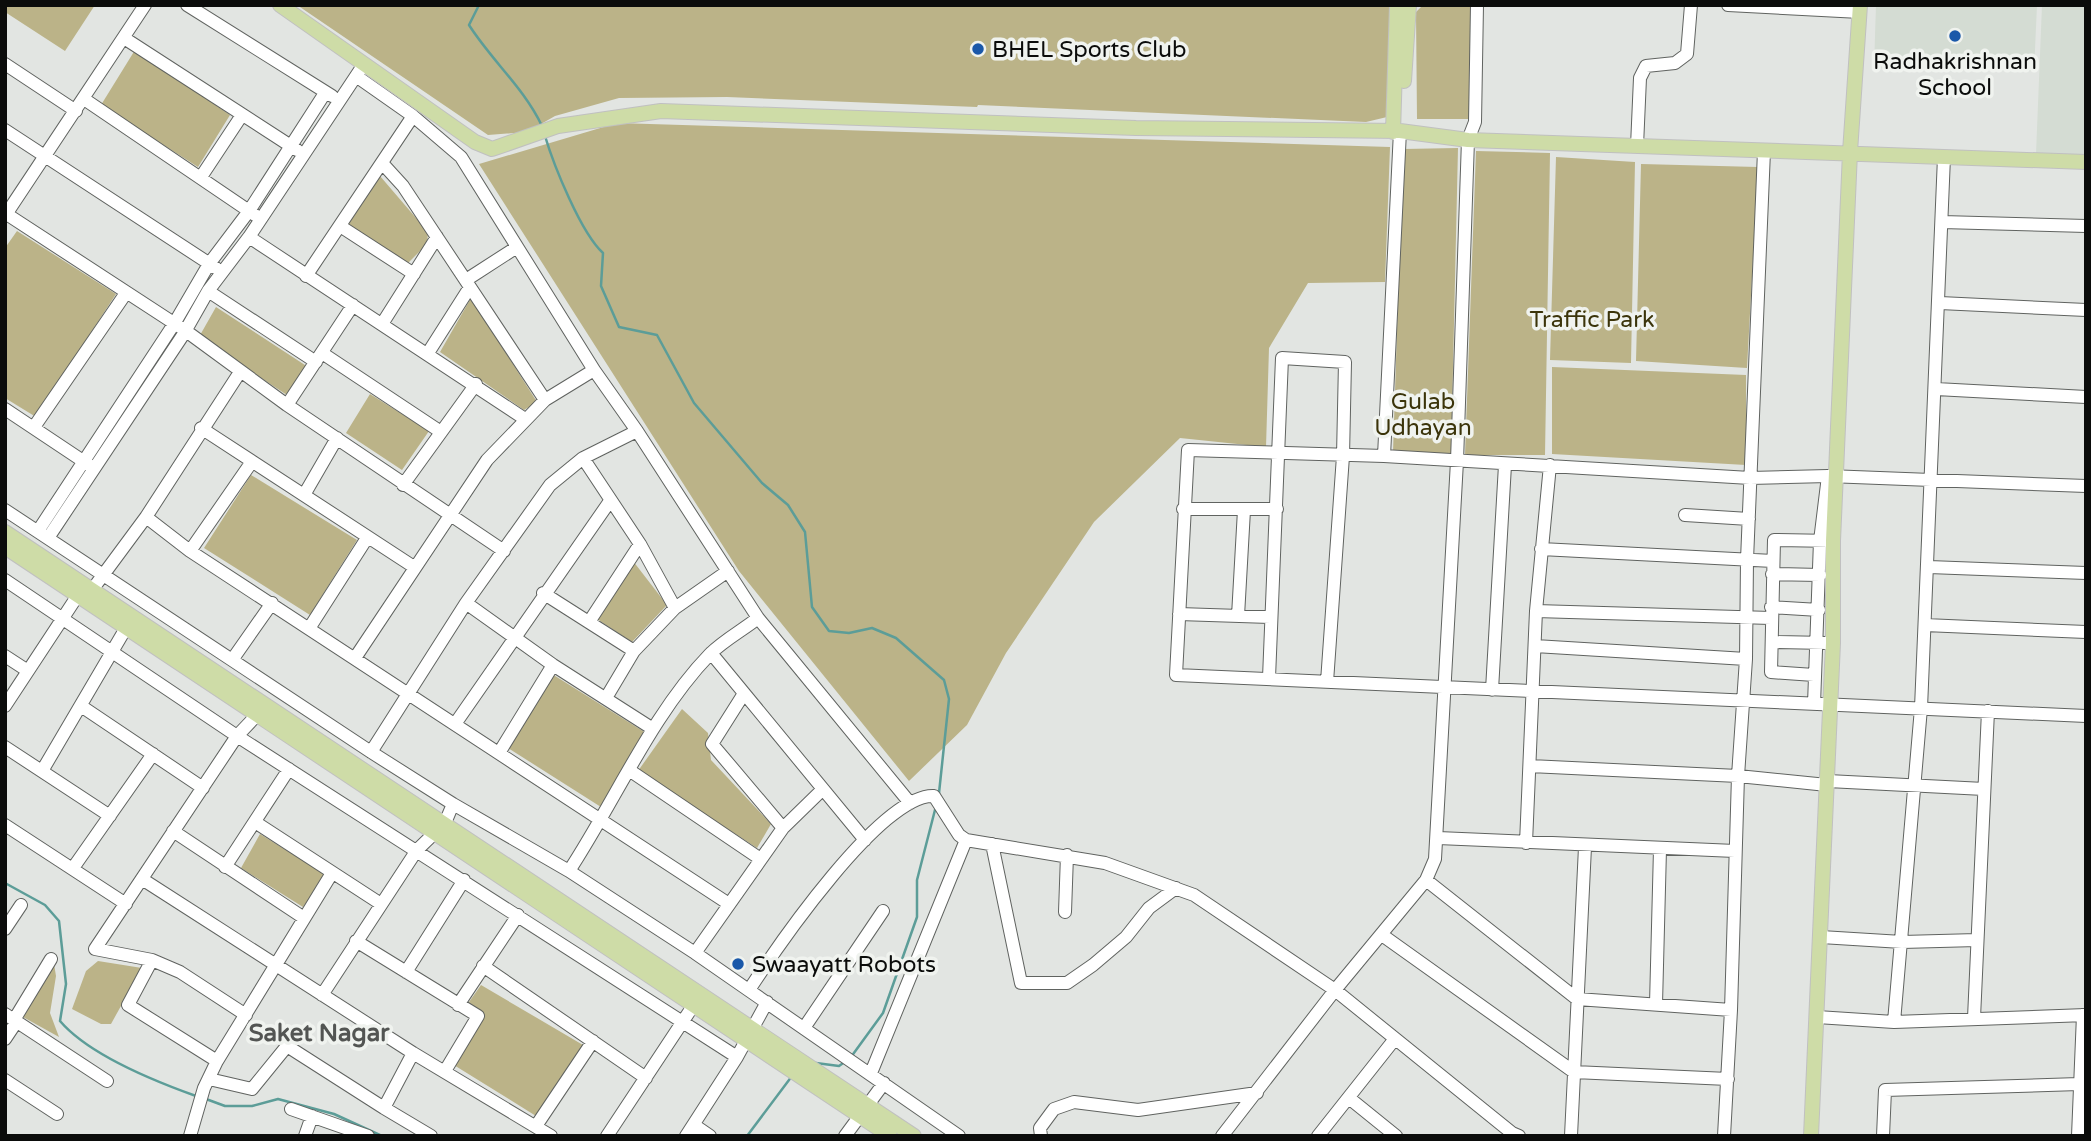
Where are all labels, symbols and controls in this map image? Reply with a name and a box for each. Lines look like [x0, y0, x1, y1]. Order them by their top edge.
marker: Radhakrishnan School [1947, 28, 1963, 44]
place label: BHEL Sports Club [992, 36, 1187, 64]
marker: BHEL Sports Club [970, 41, 986, 57]
place label: Radhakrishnan School [1873, 48, 2037, 102]
park label: Traffic Park [1529, 306, 1655, 334]
park label: Gulab Udhayan [1374, 388, 1472, 442]
place label: Swaayatt Robots [752, 951, 936, 979]
marker: Swaayatt Robots [730, 956, 746, 972]
district label: Saket Nagar [249, 1019, 390, 1048]

